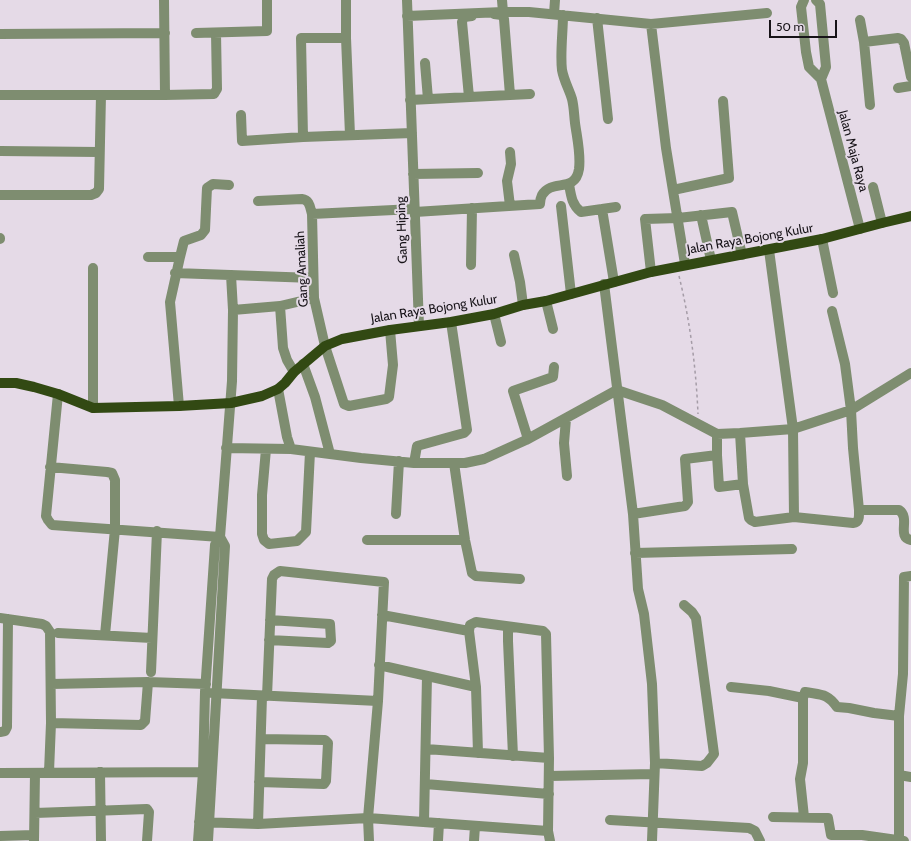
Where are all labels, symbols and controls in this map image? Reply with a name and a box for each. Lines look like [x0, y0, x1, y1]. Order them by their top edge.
scale bar [771, 12, 839, 38]
text: 50 m [776, 19, 804, 34]
street label: Jalan Maja Raya [835, 108, 871, 194]
street label: Gang Hiping [393, 196, 411, 264]
street label: Jalan Raya Bojong Kulur [686, 220, 814, 258]
street label: Gang Amaliah [292, 230, 312, 308]
street label: Jalan Raya Bojong Kulur [370, 291, 498, 327]

